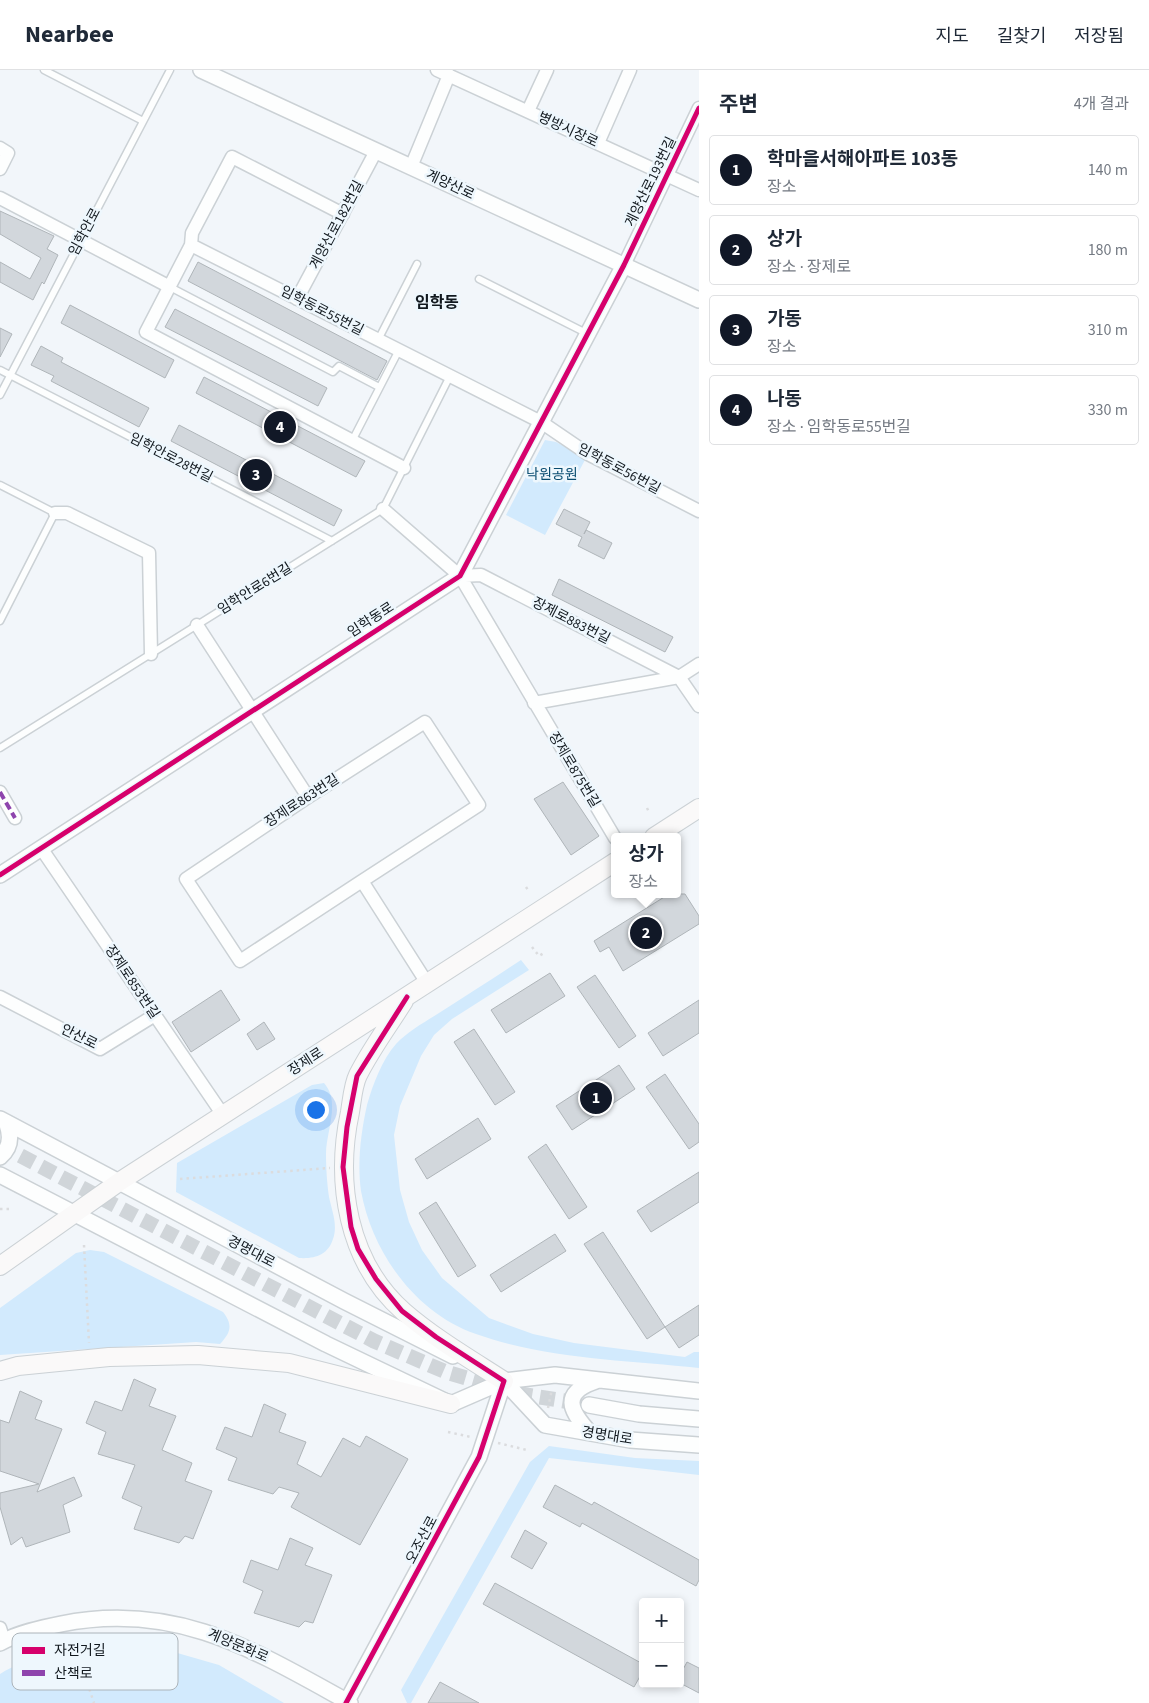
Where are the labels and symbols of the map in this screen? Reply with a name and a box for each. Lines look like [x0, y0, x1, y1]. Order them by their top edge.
street label: 병방시장로 [535, 107, 602, 153]
street label: 계양산로193번길 [620, 134, 682, 230]
street label: 계양산로 [422, 165, 478, 205]
street label: 계양산로182번길 [305, 177, 369, 273]
street label: 임학안로 [64, 204, 106, 259]
street label: 임학동로55번길 [277, 281, 367, 341]
district label: 임학동 [415, 292, 459, 314]
pin: 4 [264, 408, 296, 446]
street label: 임학안로28번길 [126, 428, 216, 488]
street label: 임학동로56번길 [574, 439, 664, 499]
pin: 3 [240, 456, 272, 494]
park label: 낙원공원 [526, 465, 578, 485]
street label: 임학안로6번길 [214, 558, 296, 620]
street label: 장제로883번길 [528, 593, 614, 649]
street label: 임학동로 [344, 598, 398, 642]
street label: 장제로875번길 [543, 728, 605, 812]
street label: 장제로863번길 [261, 769, 343, 833]
pin: 2 [630, 914, 662, 952]
street label: 장제로853번길 [100, 941, 164, 1023]
street label: 안산로 [57, 1020, 101, 1055]
street label: 장제로 [284, 1043, 328, 1081]
pin: 1 [580, 1079, 612, 1117]
your location [303, 1097, 329, 1123]
street label: 경명대로 [224, 1231, 279, 1273]
street label: 경명대로 [580, 1422, 634, 1450]
street label: 오조산로 [401, 1512, 443, 1567]
street label: 계양문화로 [204, 1624, 272, 1668]
legend [12, 1633, 178, 1690]
text: 자전거길 [54, 1641, 106, 1661]
text: 산책로 [54, 1664, 93, 1684]

